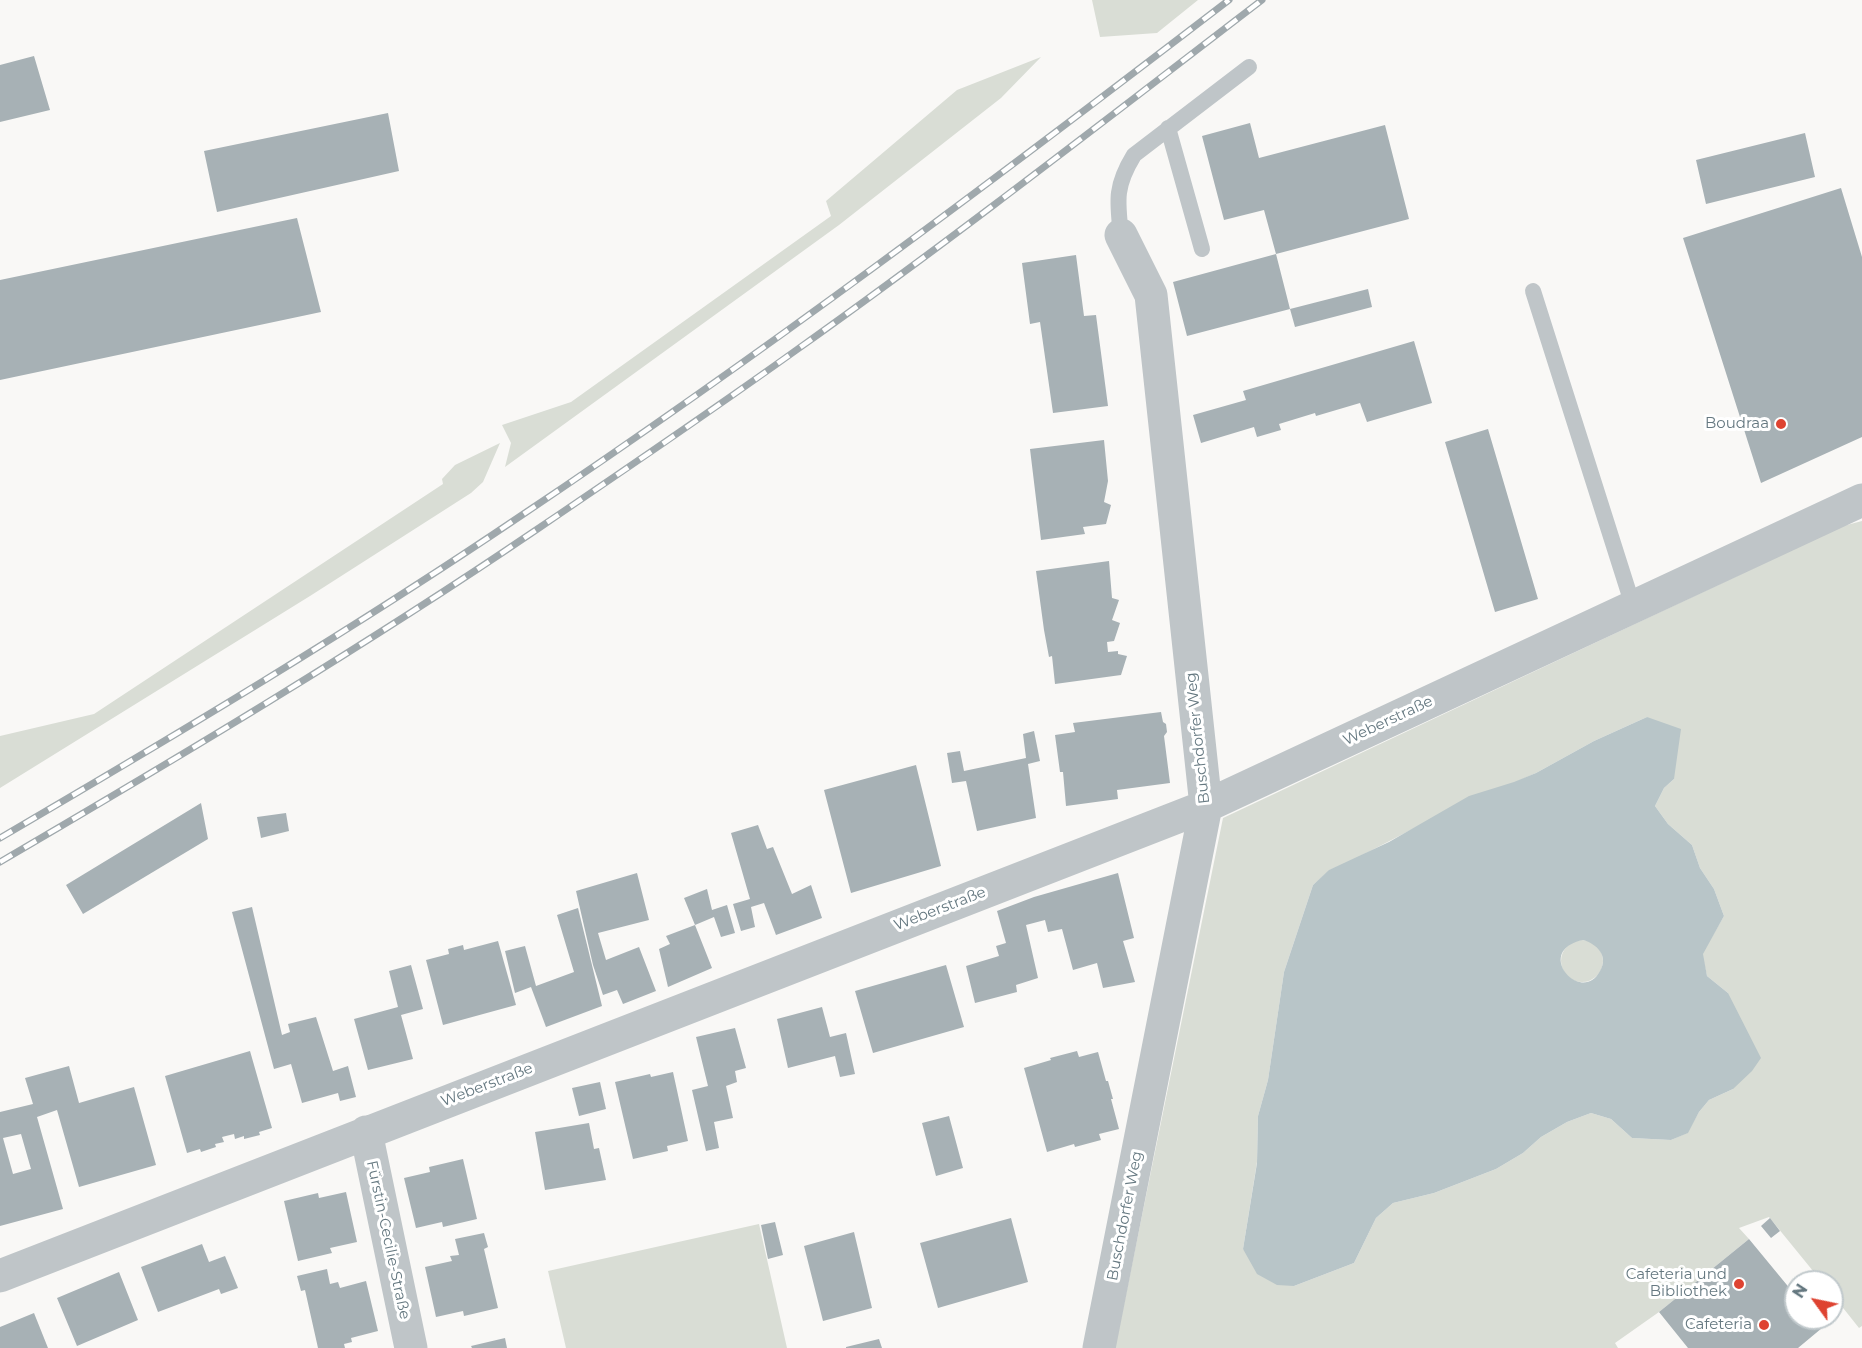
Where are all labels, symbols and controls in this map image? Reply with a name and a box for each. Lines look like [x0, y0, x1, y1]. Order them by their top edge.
place label: Boudraa [1705, 415, 1769, 433]
marker: Boudraa [1774, 417, 1788, 431]
street label: Buschdorfer Weg [1182, 671, 1214, 805]
street label: Weberstraße [1340, 692, 1436, 750]
street label: Weberstraße [892, 883, 988, 935]
street label: Weberstraße [439, 1059, 535, 1111]
street label: Buschdorfer Weg [1104, 1150, 1146, 1282]
street label: Fürstin-Cecilie-Straße [362, 1159, 414, 1321]
place label: Cafeteria und Bibliothek [1626, 1266, 1727, 1301]
north arrow [1784, 1270, 1844, 1330]
marker: Cafeteria und Bibliothek [1732, 1277, 1746, 1291]
text: N [1789, 1280, 1812, 1302]
place label: Cafeteria [1685, 1316, 1752, 1334]
marker: Cafeteria [1757, 1318, 1771, 1332]

